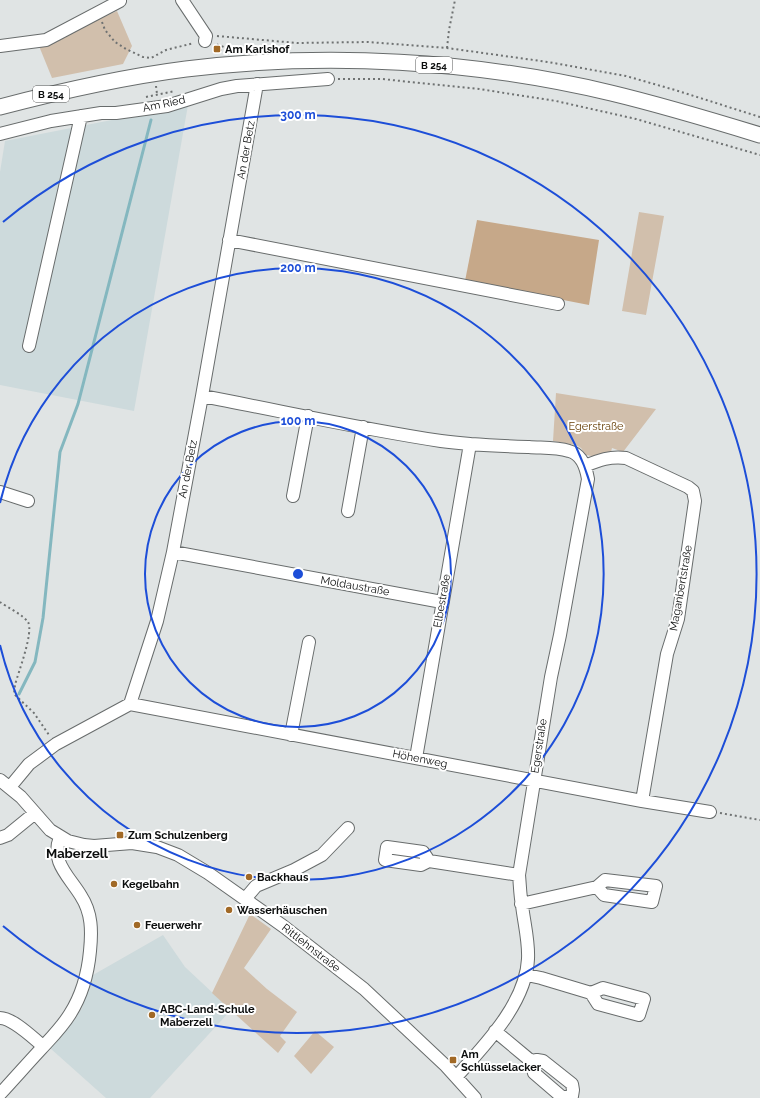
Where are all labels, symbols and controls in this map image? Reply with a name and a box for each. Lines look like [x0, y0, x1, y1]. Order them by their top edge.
place label: Am Karlshof [225, 43, 290, 56]
marker: Am Karlshof [212, 44, 222, 54]
road number: B 254 [416, 57, 452, 73]
road number: B 254 [33, 86, 69, 102]
street label: Am Ried [142, 93, 187, 115]
text: 300 m [280, 108, 316, 122]
street label: An der Betz [234, 119, 258, 180]
text: 200 m [280, 261, 316, 275]
text: 100 m [281, 414, 315, 428]
park label: Egerstraße [568, 420, 624, 433]
street label: An der Betz [176, 438, 200, 499]
street label: Maganbertstraße [667, 544, 695, 632]
centre of rings [291, 567, 305, 581]
street label: Elbestraße [431, 573, 453, 629]
street label: Moldaustraße [319, 574, 391, 599]
street label: Egerstraße [528, 717, 550, 774]
street label: Höhenweg [391, 747, 449, 771]
place label: Zum Schulzenberg [128, 829, 228, 842]
marker: Zum Schulzenberg [115, 830, 125, 840]
district label: Maberzell [46, 846, 109, 861]
place label: Backhaus [257, 871, 309, 884]
marker: Backhaus [244, 872, 254, 882]
place label: Kegelbahn [122, 878, 180, 891]
marker: Kegelbahn [109, 879, 119, 889]
place label: Wasserhäuschen [237, 904, 328, 917]
marker: Wasserhäuschen [224, 905, 234, 915]
place label: Feuerwehr [145, 919, 202, 932]
marker: Feuerwehr [132, 920, 142, 930]
street label: Rittlehnstraße [279, 921, 343, 975]
place label: ABC-Land-Schule Maberzell [160, 1003, 255, 1029]
marker: ABC-Land-Schule Maberzell [147, 1010, 157, 1020]
place label: Am Schlüsselacker [461, 1048, 542, 1074]
marker: Am Schlüsselacker [448, 1055, 458, 1065]

